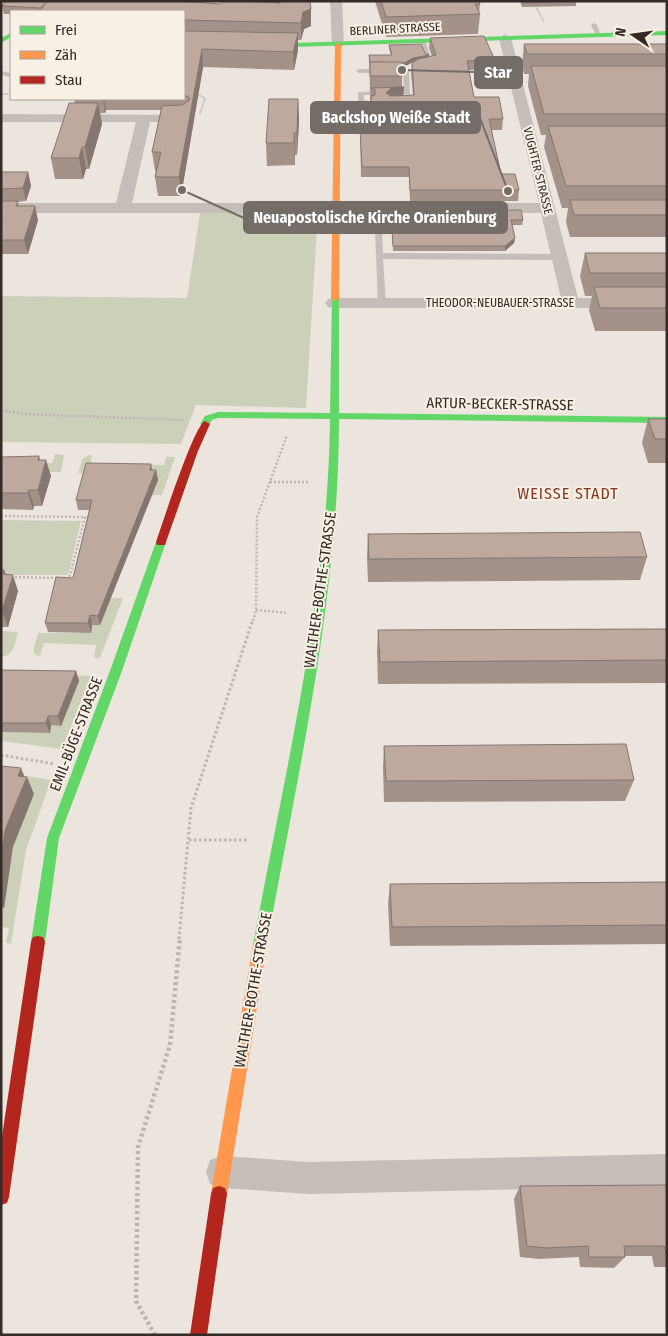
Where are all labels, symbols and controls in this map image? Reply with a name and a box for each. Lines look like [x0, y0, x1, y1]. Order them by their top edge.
legend [10, 10, 185, 100]
north arrow [608, 10, 658, 60]
street label: BERLINER STRASSE [349, 20, 441, 38]
text: Frei [55, 21, 77, 39]
text: N [612, 26, 630, 38]
text: Zäh [55, 46, 77, 64]
callout: Star [475, 57, 522, 88]
text: Star [484, 63, 512, 82]
text: Stau [55, 71, 82, 89]
callout: Backshop Weiße Stadt [311, 102, 480, 133]
text: Backshop Weiße Stadt [322, 108, 471, 127]
street label: VUGHTER STRASSE [520, 126, 556, 216]
callout: Neuapostolische Kirche Oranienburg [244, 202, 507, 233]
text: Neuapostolische Kirche Oranienburg [253, 208, 497, 227]
street label: THEODOR-NEUBAUER-STRASSE [426, 296, 574, 310]
street label: ARTUR-BECKER-STRASSE [426, 394, 574, 414]
district label: WEISSE STADT [517, 484, 619, 503]
street label: WALTHER-BOTHE-STRASSE [300, 511, 340, 669]
street label: EMIL-BÜGE-STRASSE [46, 674, 106, 794]
street label: WALTHER-BOTHE-STRASSE [230, 911, 276, 1069]

